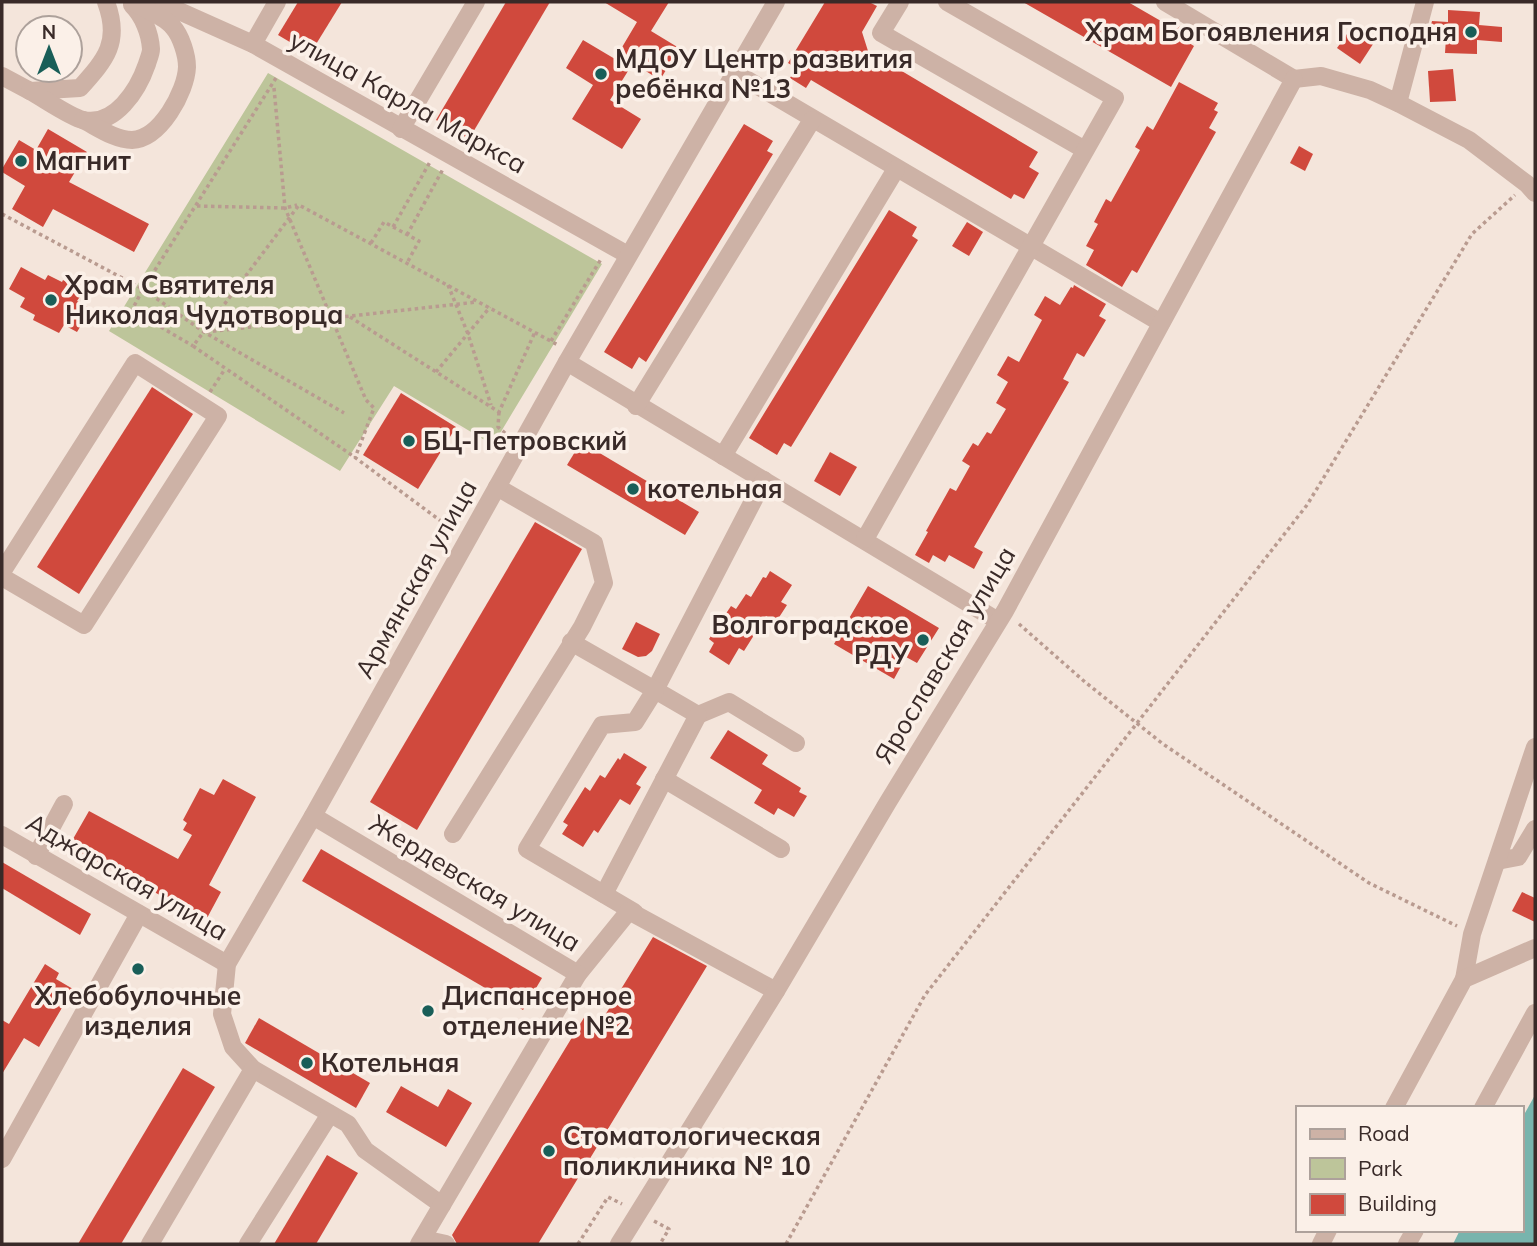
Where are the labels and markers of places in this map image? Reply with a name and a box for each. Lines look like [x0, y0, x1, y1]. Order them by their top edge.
place label: Храм Богоявления Господня [1084, 15, 1457, 48]
marker: Храм Богоявления Господня [1463, 24, 1479, 40]
place label: МДОУ Центр развития ребёнка №13 [615, 42, 913, 105]
marker: МДОУ Центр развития ребёнка №13 [593, 66, 609, 82]
place label: Магнит [35, 144, 131, 177]
marker: Магнит [13, 153, 29, 169]
place label: Храм Святителя Николая Чудотворца [64, 268, 343, 331]
marker: Храм Святителя Николая Чудотворца [43, 292, 59, 308]
place label: БЦ-Петровский [423, 424, 627, 457]
marker: БЦ-Петровский [401, 433, 417, 449]
place label: котельная [647, 472, 783, 505]
marker: котельная [625, 481, 641, 497]
place label: Волгоградское РДУ [712, 608, 909, 671]
marker: Волгоградское РДУ [915, 632, 931, 648]
marker: Хлебобулочные изделия [130, 961, 146, 977]
place label: Хлебобулочные изделия [34, 979, 241, 1042]
place label: Диспансерное отделение №2 [442, 979, 632, 1042]
marker: Диспансерное отделение №2 [420, 1003, 436, 1019]
place label: Котельная [321, 1046, 459, 1079]
marker: Котельная [299, 1055, 315, 1071]
place label: Стоматологическая поликлиника № 10 [563, 1119, 821, 1182]
marker: Стоматологическая поликлиника № 10 [541, 1143, 557, 1159]

